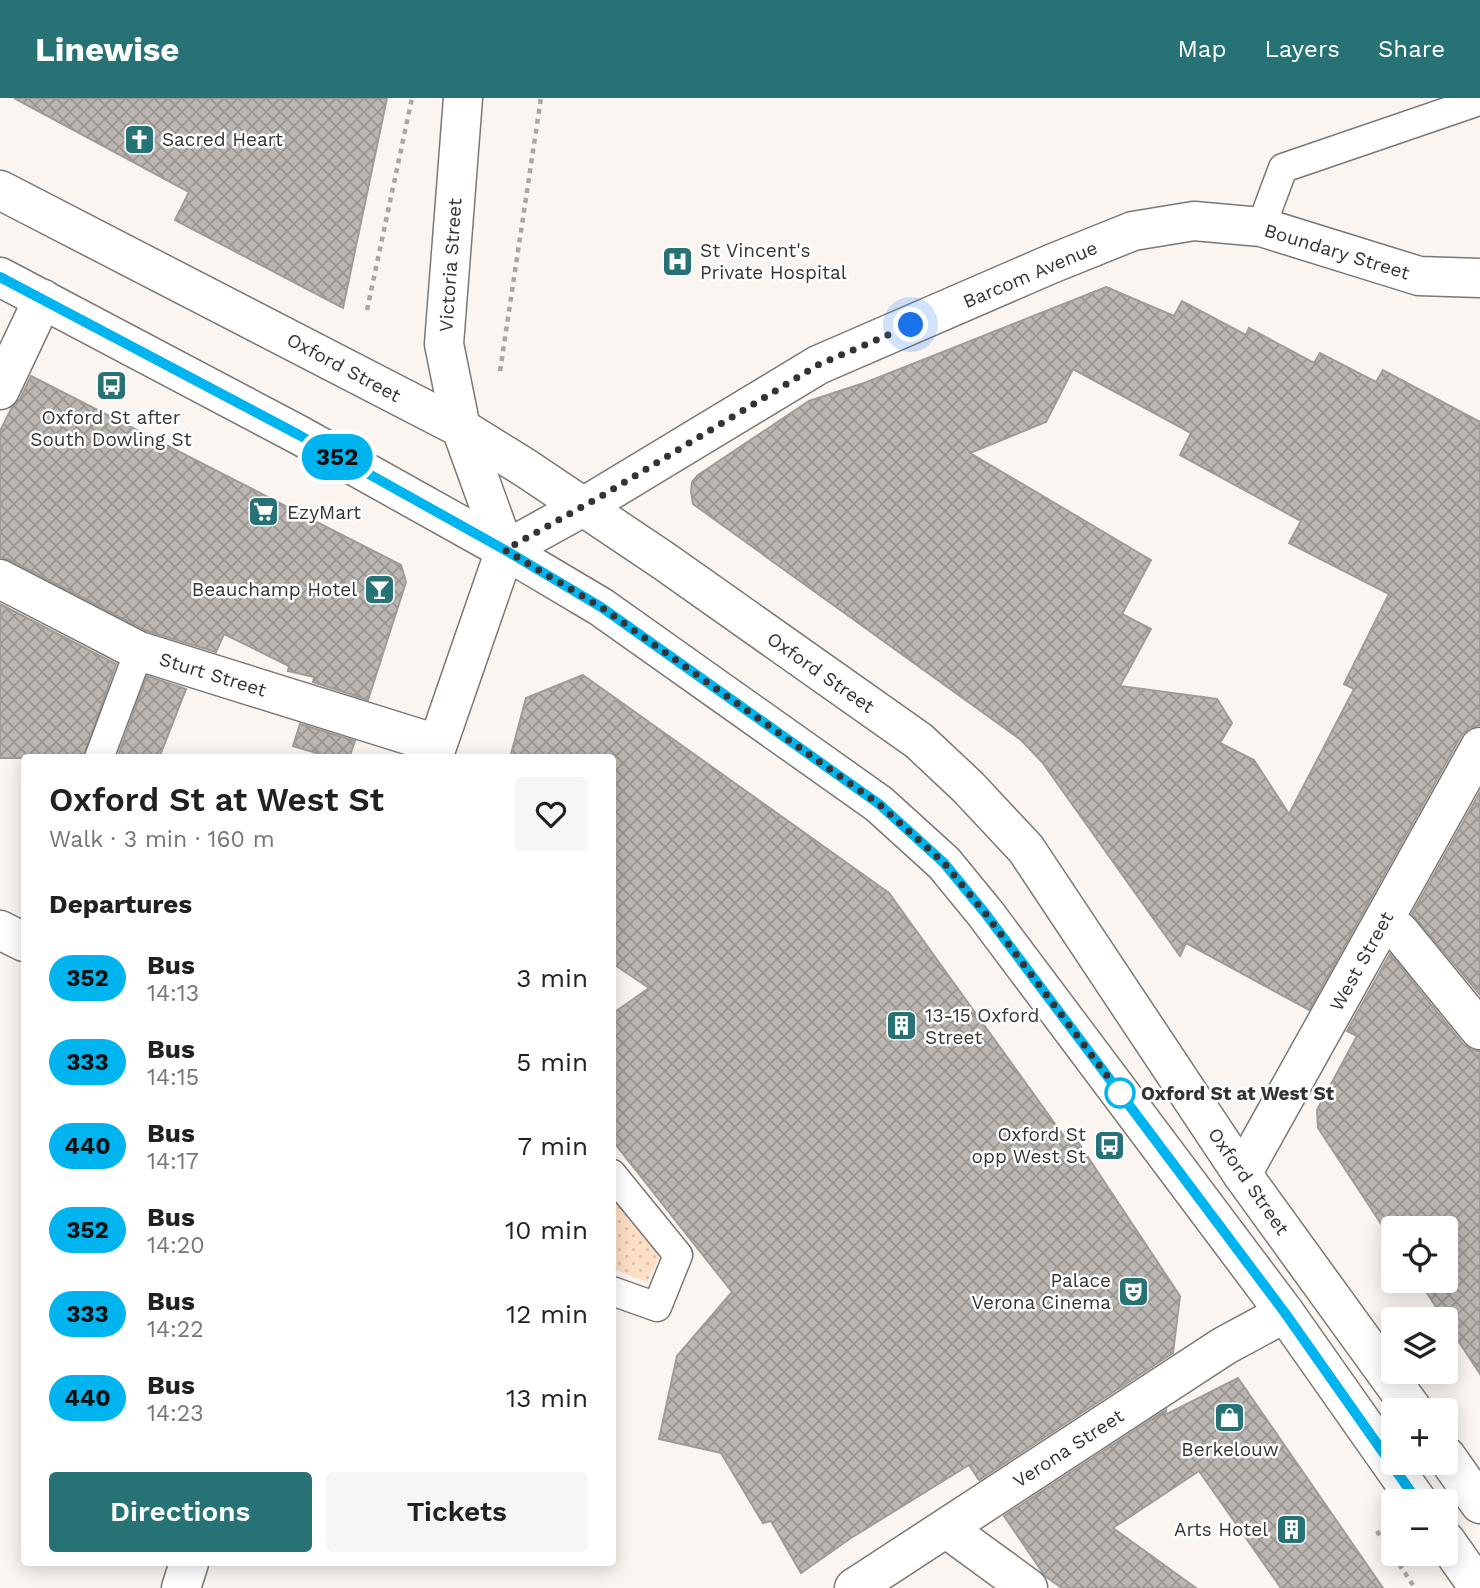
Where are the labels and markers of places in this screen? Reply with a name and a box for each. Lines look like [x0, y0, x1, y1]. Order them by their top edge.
church icon: Sacred Heart [122, 122, 156, 156]
place label: Sacred Heart [162, 128, 283, 151]
place label: St Vincent's Private Hospital [700, 239, 847, 284]
hospital icon: St Vincent's Private Hospital [660, 244, 694, 278]
bus stop icon: Oxford St after South Dowling St [94, 369, 128, 403]
place label: Oxford St after South Dowling St [30, 406, 192, 451]
supermarket icon: EzyMart [247, 495, 281, 529]
place label: EzyMart [287, 501, 361, 524]
bar icon: Beauchamp Hotel [363, 572, 397, 606]
place label: Beauchamp Hotel [192, 578, 357, 601]
place label: 13-15 Oxford Street [925, 1004, 1039, 1049]
building icon: 13-15 Oxford Street [885, 1009, 919, 1043]
marker: Oxford St at West St [1105, 1078, 1135, 1108]
place label: Oxford St at West St [1141, 1082, 1335, 1105]
place label: Oxford St opp West St [972, 1123, 1086, 1168]
bus stop icon: Oxford St opp West St [1092, 1128, 1126, 1162]
place label: Palace Verona Cinema [972, 1269, 1111, 1314]
theatre icon: Palace Verona Cinema [1117, 1274, 1151, 1308]
shop icon: Berkelouw [1213, 1401, 1247, 1435]
place label: Berkelouw [1181, 1438, 1279, 1461]
building icon: Arts Hotel [1274, 1512, 1308, 1546]
place label: Arts Hotel [1174, 1518, 1268, 1541]

